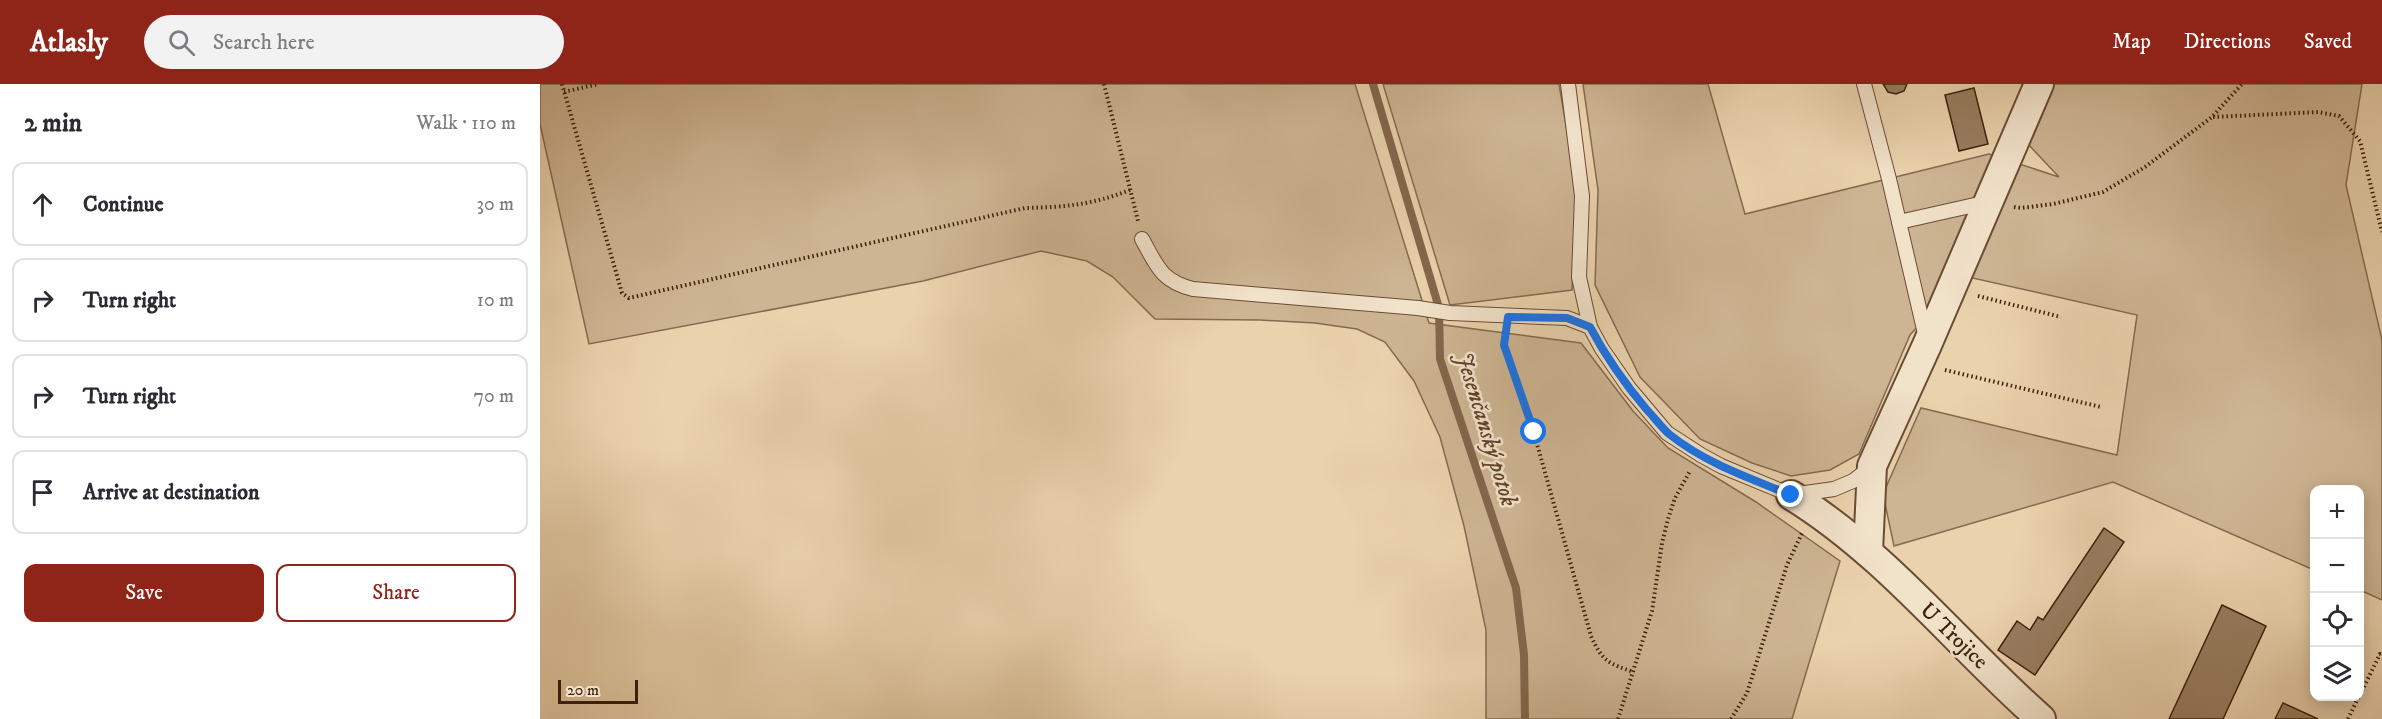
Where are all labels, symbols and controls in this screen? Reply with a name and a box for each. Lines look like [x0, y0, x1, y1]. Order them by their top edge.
search box [144, 15, 564, 69]
text: Atlasly [30, 25, 108, 60]
icon: search [165, 26, 198, 59]
text: Search here [213, 29, 315, 56]
text: Map [2112, 29, 2151, 55]
text: Directions [2184, 29, 2271, 55]
text: Saved [2304, 29, 2352, 55]
text: 2 min [24, 107, 82, 140]
text: Walk · 110 m [416, 111, 516, 136]
icon: ahead [26, 188, 59, 221]
text: Continue [83, 191, 164, 218]
text: 30 m [476, 192, 514, 217]
icon: right [26, 284, 59, 317]
text: Turn right [83, 287, 176, 314]
text: 10 m [477, 288, 514, 313]
water label: Jesenčanský potok [1448, 348, 1524, 510]
icon: right [26, 380, 59, 413]
text: Turn right [83, 383, 176, 410]
text: 70 m [473, 384, 514, 409]
route start [1520, 418, 1546, 444]
icon: arrive [26, 476, 59, 509]
text: Arrive at destination [83, 479, 260, 506]
route end [1777, 481, 1803, 507]
map controls [2310, 485, 2364, 701]
button: + [2310, 485, 2364, 539]
button: − [2310, 539, 2364, 593]
button: Save [24, 564, 264, 622]
button: Share [276, 564, 516, 622]
button: locate [2310, 593, 2364, 647]
street label: U Trojice [1914, 597, 1994, 675]
button: layers [2310, 647, 2364, 701]
scale bar [558, 677, 638, 704]
text: 20 m [567, 680, 599, 700]

